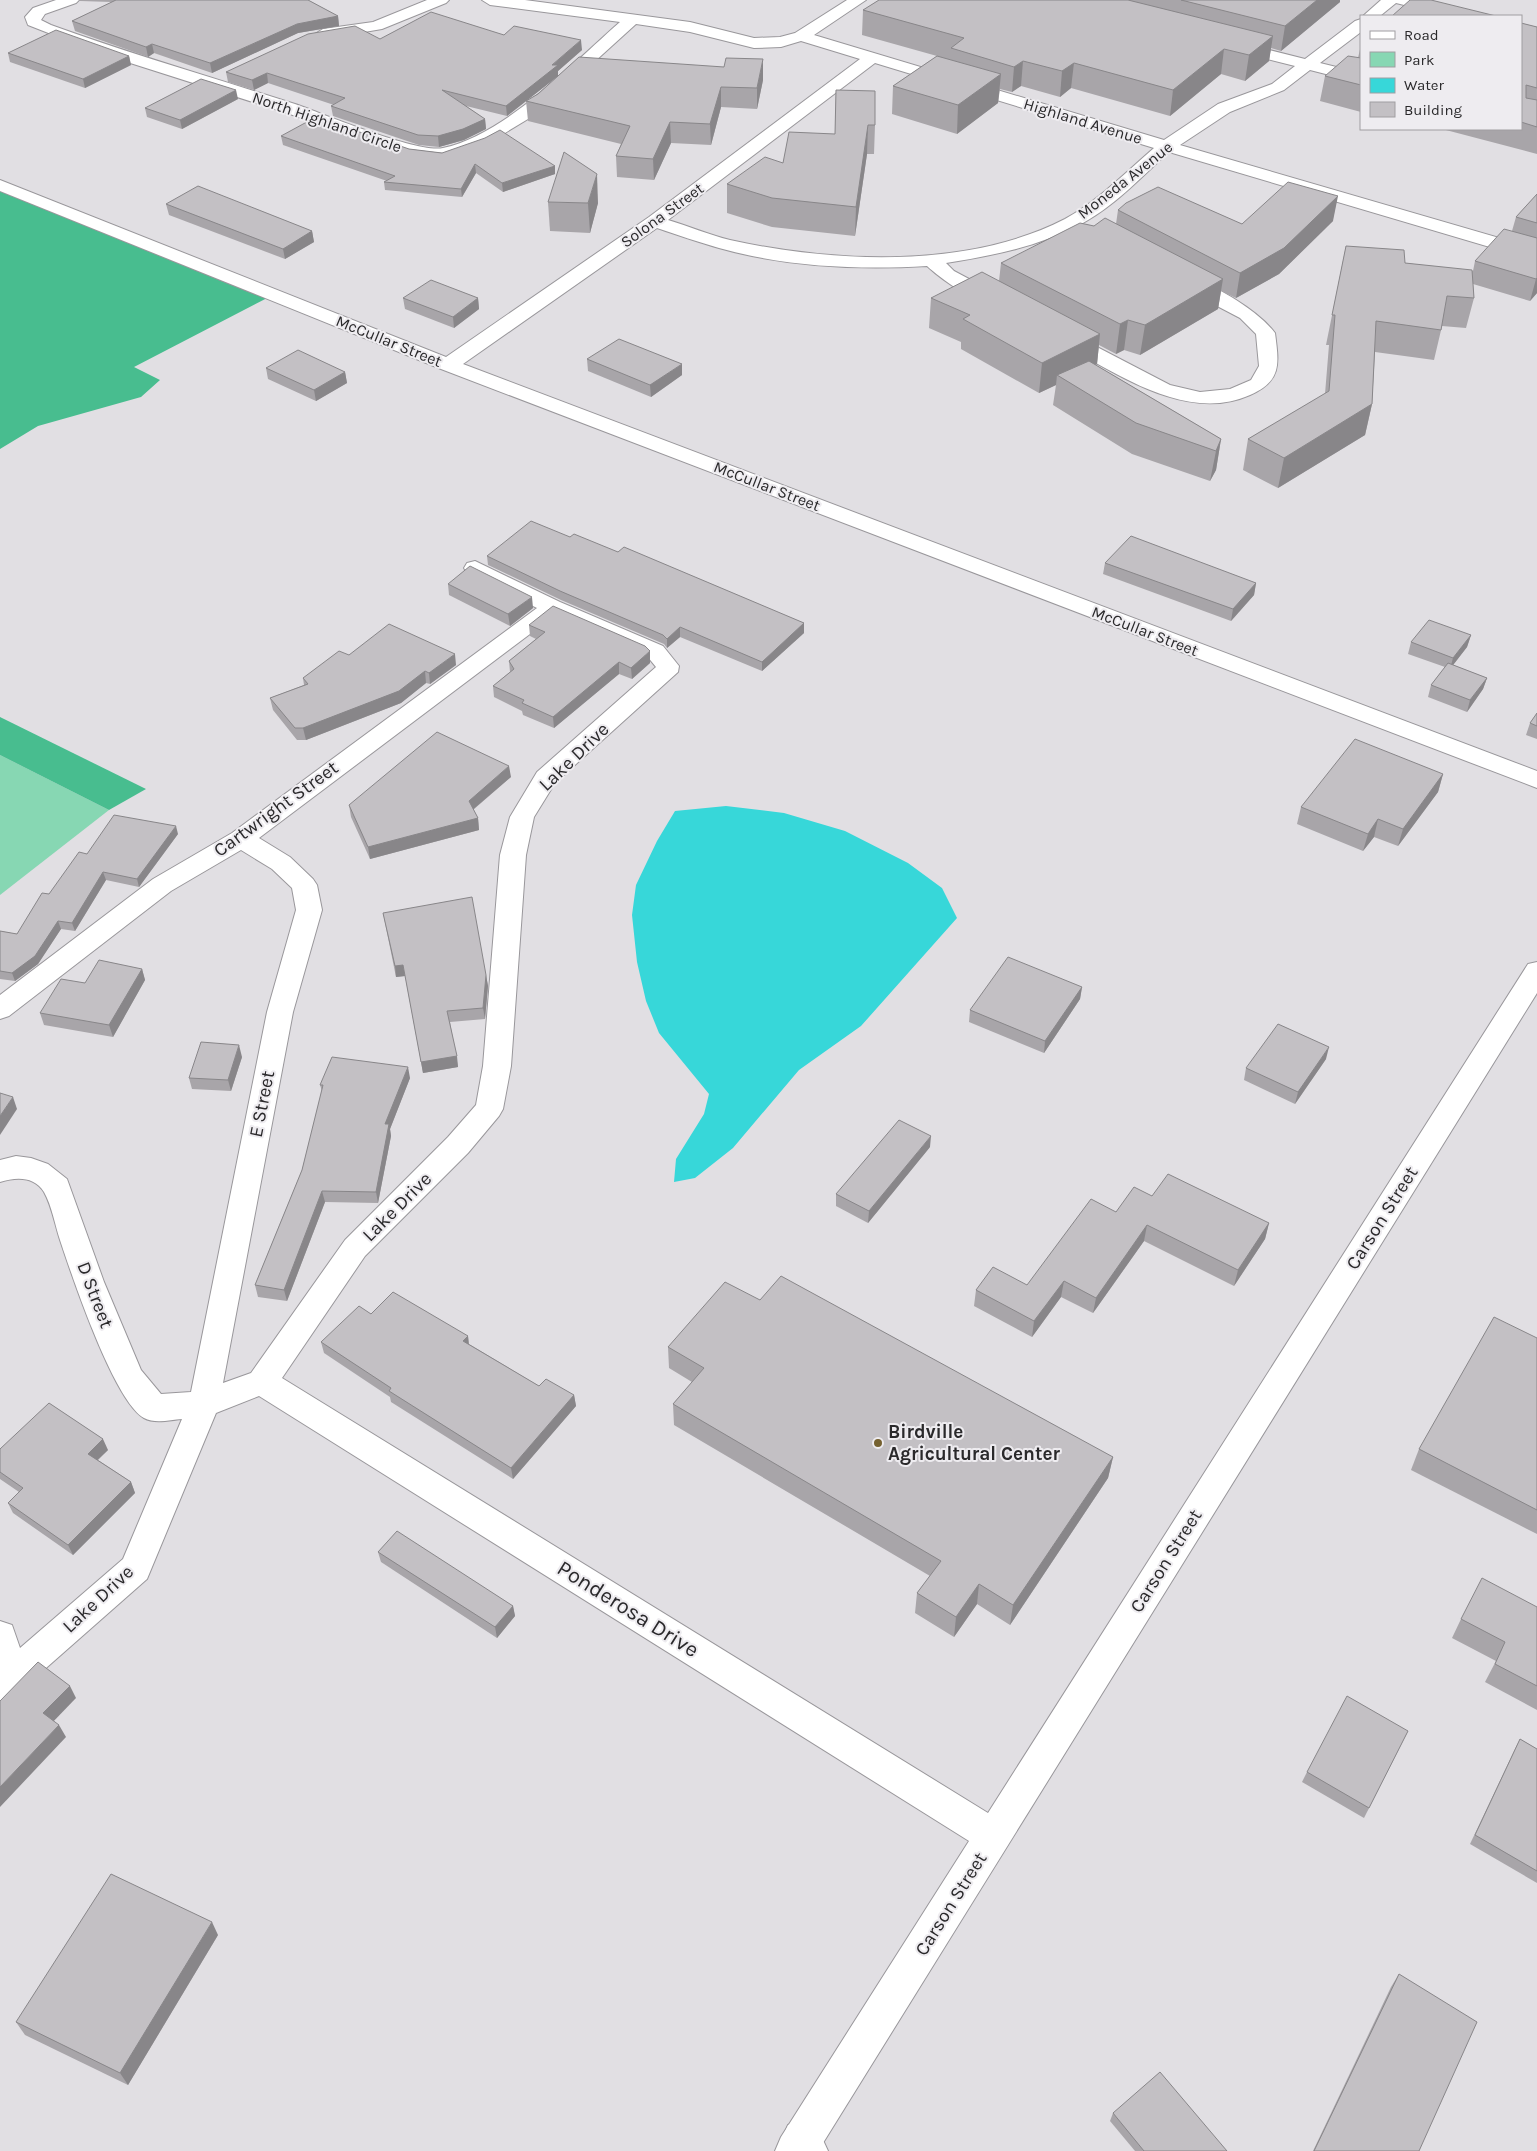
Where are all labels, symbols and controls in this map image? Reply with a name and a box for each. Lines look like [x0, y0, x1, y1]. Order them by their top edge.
legend [1360, 15, 1522, 130]
text: Road [1404, 26, 1439, 44]
text: Park [1404, 51, 1434, 69]
text: Water [1404, 76, 1445, 94]
street label: North Highland Circle [250, 88, 404, 156]
street label: Highland Avenue [1021, 94, 1145, 148]
text: Building [1404, 101, 1462, 119]
street label: Moneda Avenue [1074, 137, 1176, 223]
street label: Solona Street [617, 179, 707, 251]
street label: McCullar Street [333, 311, 445, 371]
street label: McCullar Street [711, 457, 823, 515]
street label: McCullar Street [1089, 602, 1201, 660]
street label: Lake Drive [534, 718, 614, 796]
street label: Cartwright Street [209, 756, 343, 862]
street label: E Street [245, 1069, 279, 1139]
street label: Carson Street [1342, 1162, 1422, 1274]
street label: Lake Drive [358, 1168, 436, 1246]
street label: D Street [72, 1259, 118, 1331]
place label: Birdville Agricultural Center [888, 1421, 1060, 1465]
marker: Birdville Agricultural Center [872, 1437, 884, 1449]
street label: Carson Street [1126, 1505, 1206, 1617]
street label: Ponderosa Drive [552, 1555, 704, 1663]
street label: Lake Drive [58, 1561, 138, 1637]
street label: Carson Street [911, 1848, 991, 1960]

